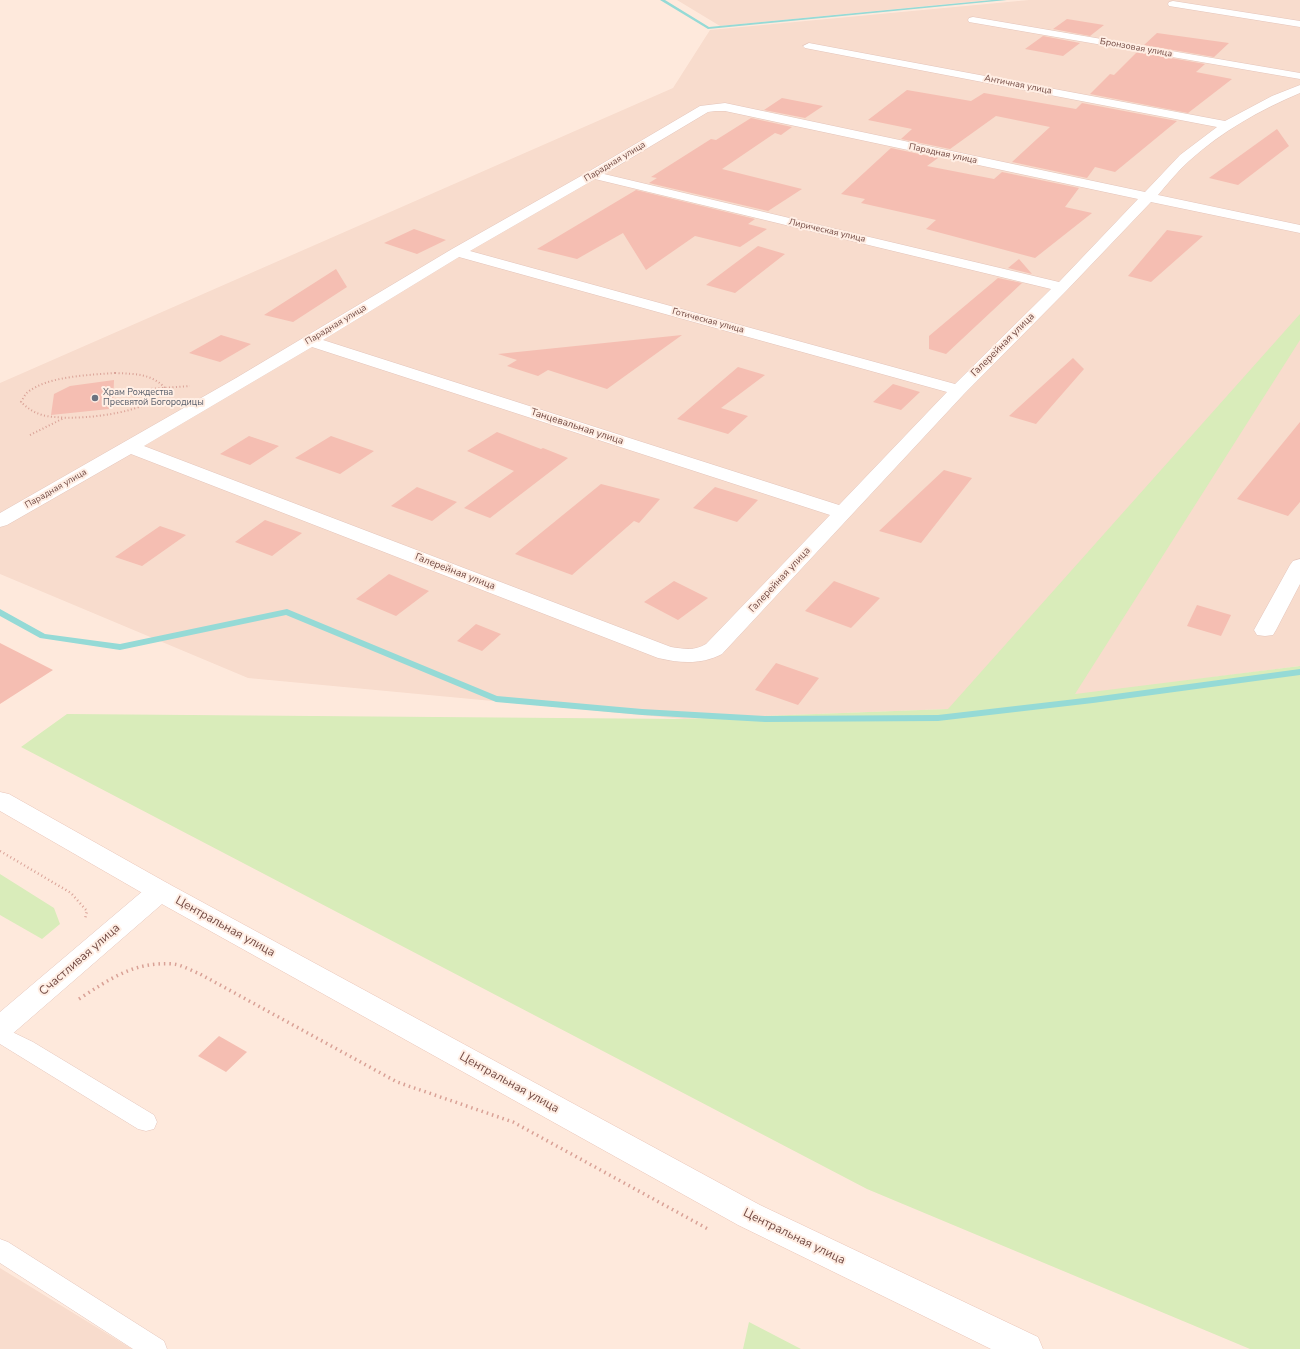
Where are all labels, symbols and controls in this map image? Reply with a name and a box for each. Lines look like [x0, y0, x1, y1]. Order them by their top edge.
street label: Бронзовая улица [1099, 36, 1173, 60]
street label: Античная улица [983, 73, 1053, 97]
street label: Парадная улица [582, 139, 648, 185]
street label: Парадная улица [908, 141, 978, 167]
street label: Лирическая улица [788, 217, 866, 245]
street label: Парадная улица [303, 302, 369, 348]
street label: Готическая улица [671, 306, 745, 336]
street label: Галерейная улица [969, 311, 1037, 379]
place label: Храм Рождества Пресвятой Богородицы [103, 388, 204, 409]
marker: Храм Рождества Пресвятой Богородицы [90, 393, 100, 403]
street label: Танцевальная улица [529, 406, 625, 448]
street label: Парадная улица [23, 467, 89, 511]
street label: Галерейная улица [747, 545, 813, 615]
street label: Галерейная улица [413, 551, 497, 593]
street label: Центральная улица [173, 894, 277, 960]
street label: Счастливая улица [37, 921, 123, 999]
street label: Центральная улица [457, 1050, 561, 1116]
street label: Центральная улица [741, 1206, 847, 1268]

